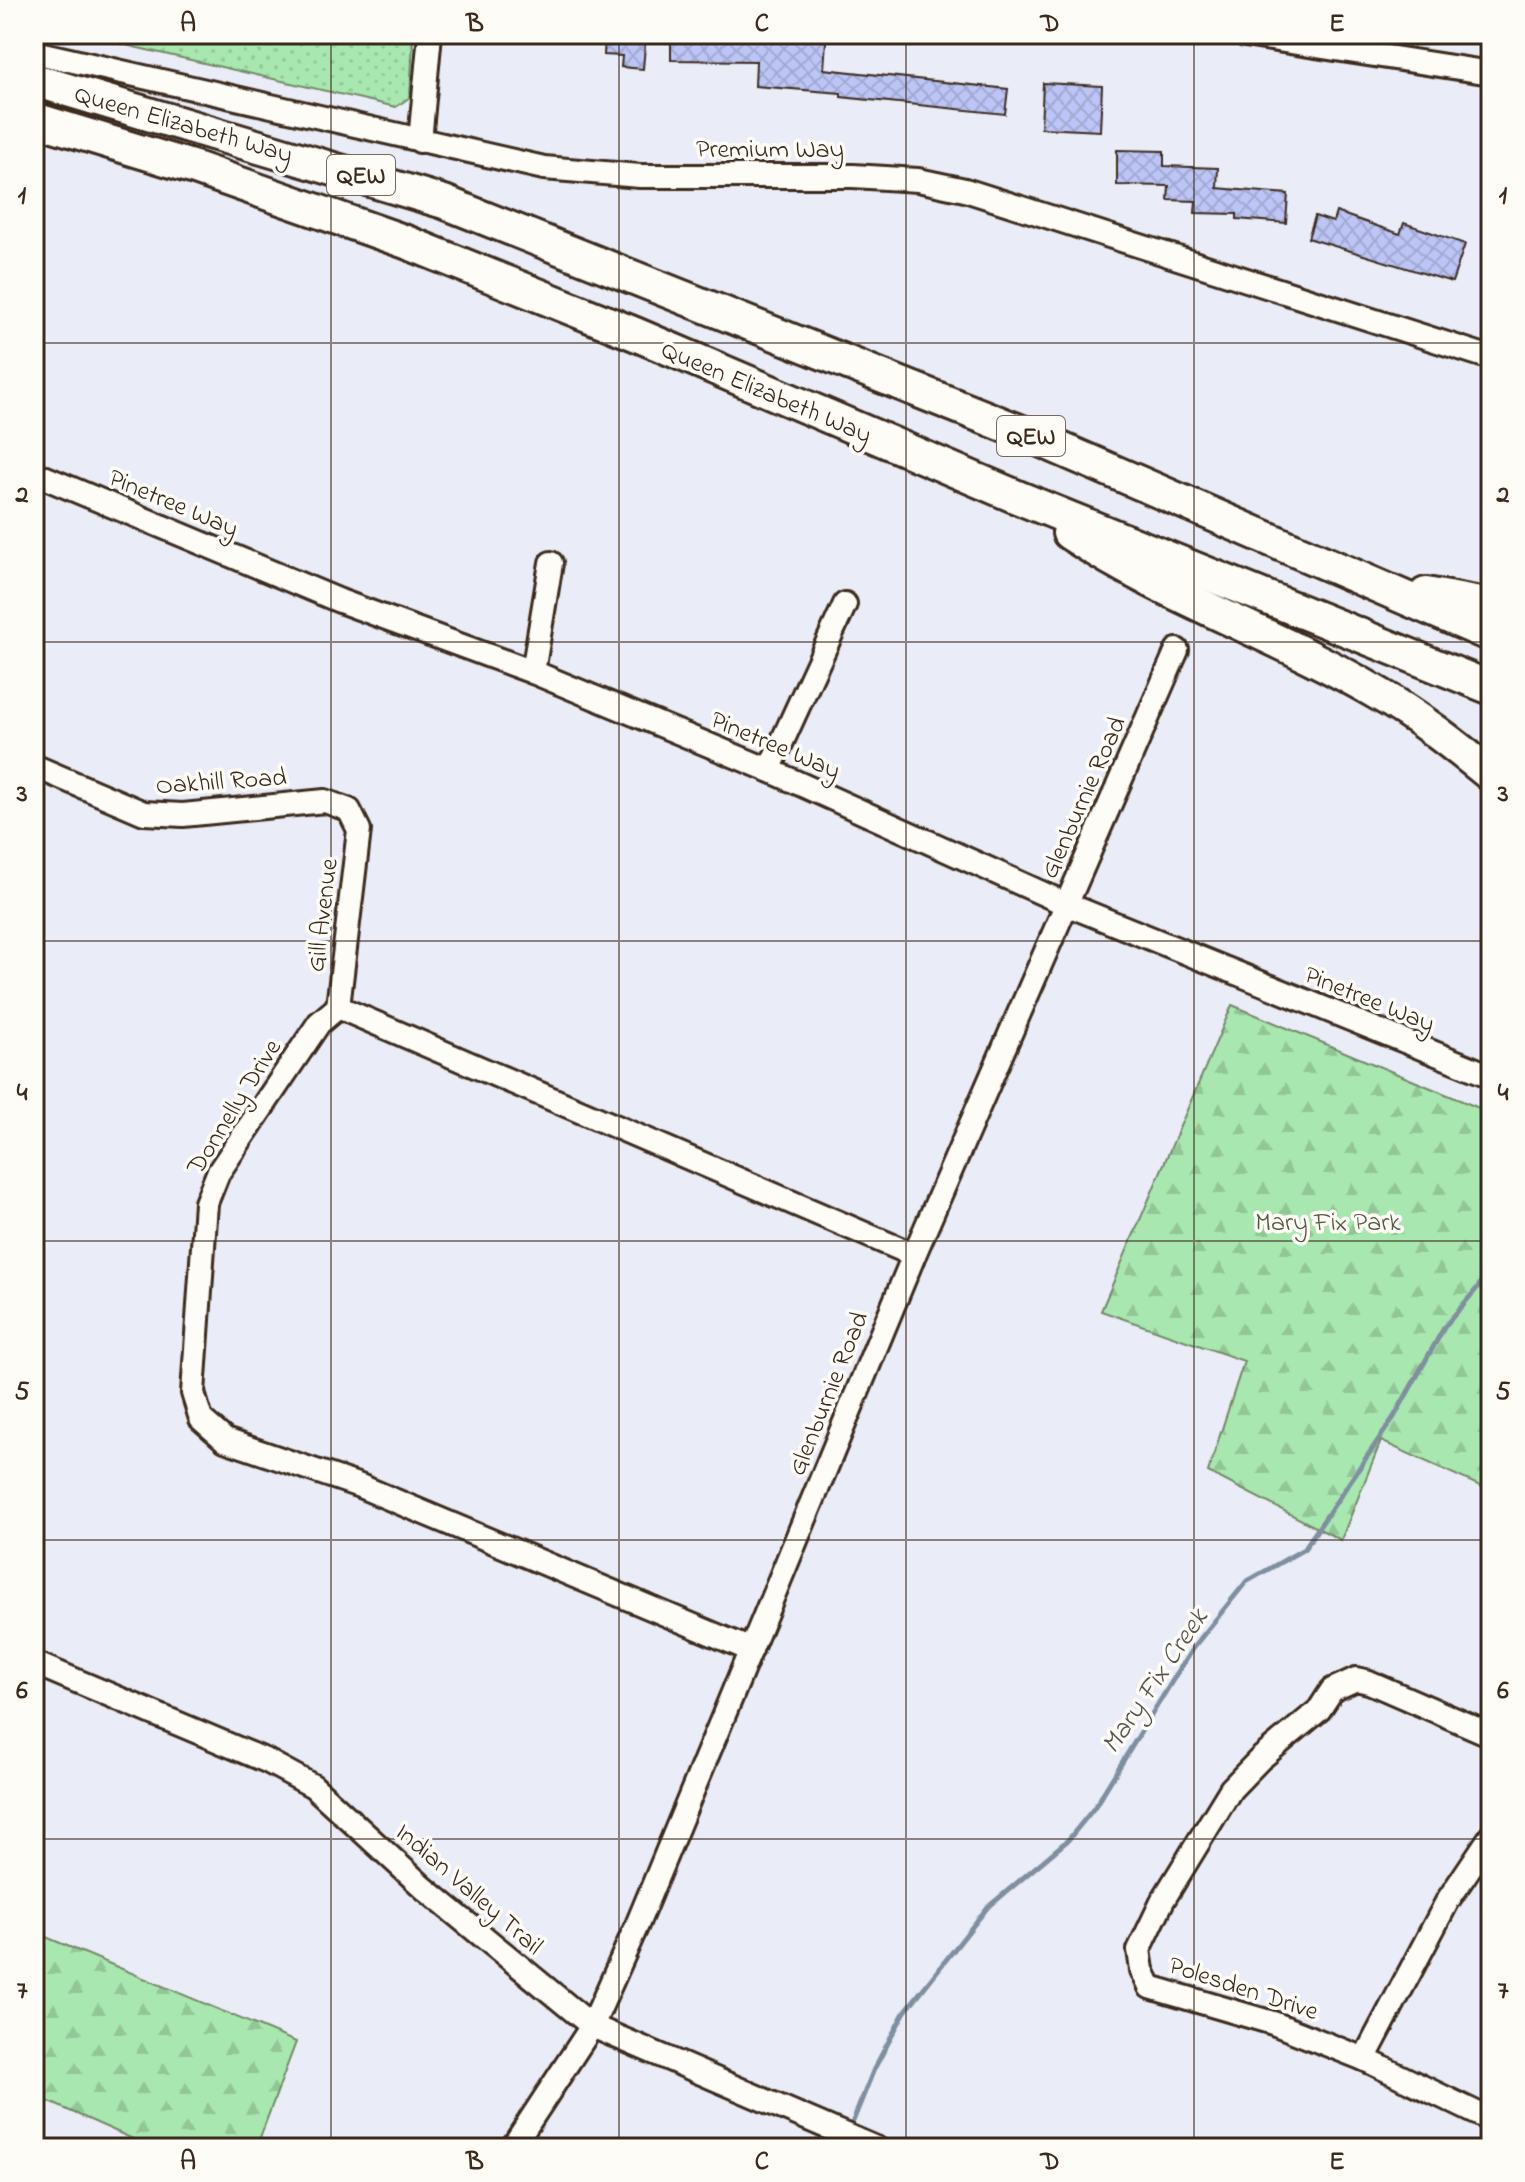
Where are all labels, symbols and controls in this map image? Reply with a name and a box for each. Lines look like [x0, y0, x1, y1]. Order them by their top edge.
text: A [180, 6, 196, 44]
text: B [465, 6, 484, 44]
text: C [755, 6, 769, 44]
text: D [1039, 6, 1060, 44]
text: E [1329, 6, 1345, 44]
street label: Queen Elizabeth Way [70, 77, 297, 175]
street label: Premium Way [696, 132, 844, 170]
road number: QEW [327, 155, 395, 195]
text: 1 [18, 178, 27, 216]
text: 1 [1499, 178, 1508, 216]
street label: Queen Elizabeth Way [655, 332, 877, 455]
road number: QEW [997, 416, 1065, 456]
street label: Pinetree Way [102, 460, 244, 549]
text: 2 [15, 477, 29, 515]
text: 2 [1496, 477, 1510, 515]
street label: Pinetree Way [704, 702, 846, 791]
street label: Glenburnie Road [1032, 711, 1138, 885]
street label: Oakhill Road [154, 759, 288, 807]
text: 3 [16, 776, 28, 814]
text: 3 [1497, 776, 1509, 814]
street label: Gill Avenue [298, 856, 350, 974]
street label: Pinetree Way [1298, 957, 1440, 1044]
street label: Donnelly Drive [178, 1032, 293, 1184]
text: 4 [17, 1075, 28, 1113]
text: 4 [1498, 1075, 1509, 1113]
park label: Mary Fix Park [1255, 1205, 1401, 1243]
street label: Glenburnie Road [780, 1306, 880, 1482]
text: 5 [15, 1374, 30, 1412]
text: 5 [1496, 1374, 1511, 1412]
water label: Mary Fix Creek [1092, 1600, 1221, 1763]
text: 6 [16, 1673, 28, 1711]
text: 6 [1497, 1673, 1509, 1711]
street label: Indian Valley Trail [386, 1815, 550, 1965]
street label: Polesden Drive [1163, 1948, 1323, 2032]
text: 7 [17, 1973, 28, 2011]
text: 7 [1498, 1973, 1509, 2011]
text: A [180, 2144, 196, 2182]
text: B [465, 2144, 484, 2182]
text: C [755, 2144, 769, 2182]
text: D [1039, 2144, 1060, 2182]
text: E [1329, 2144, 1345, 2182]

